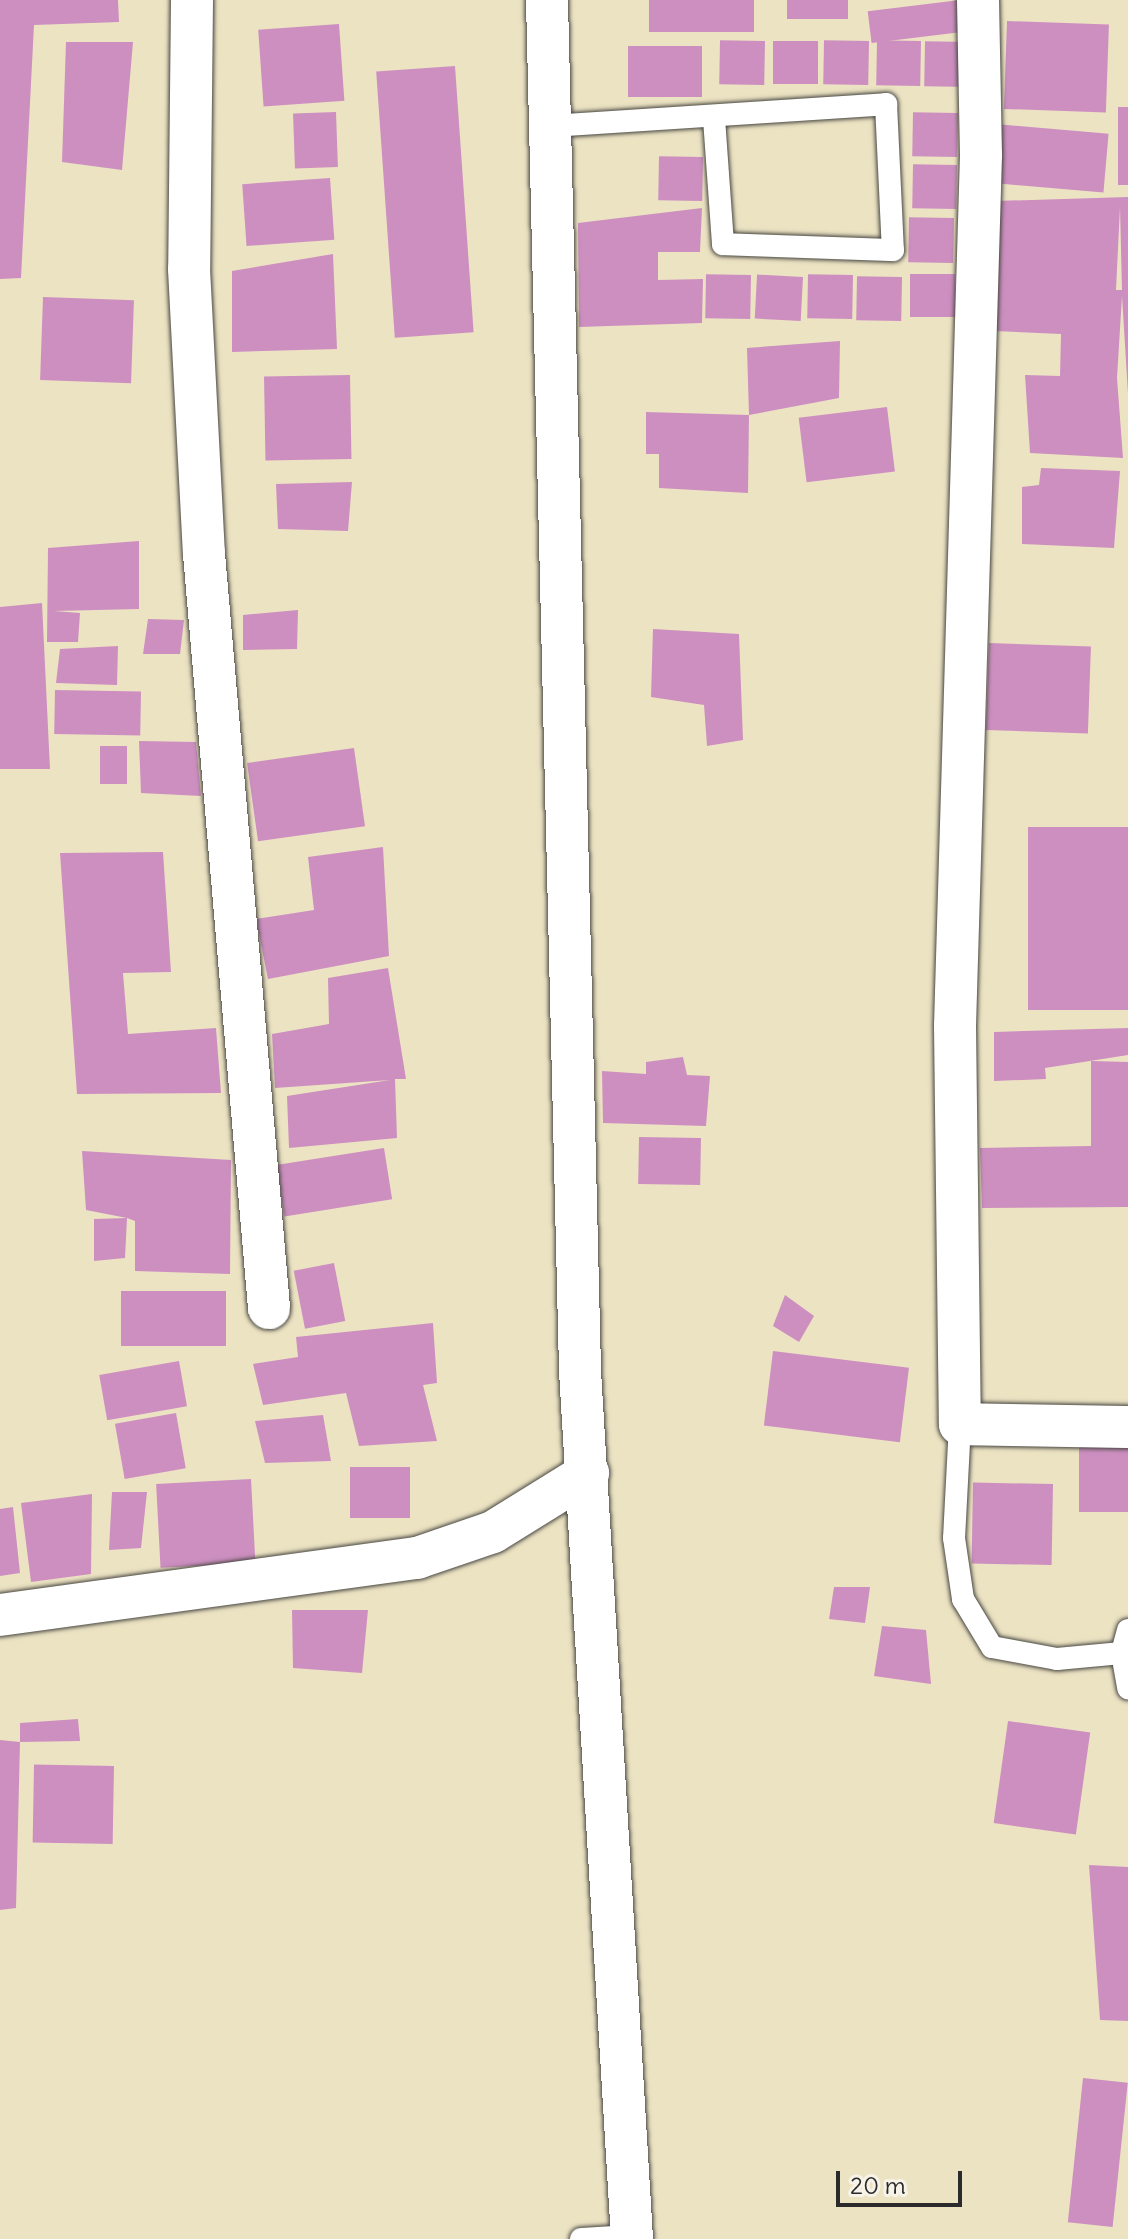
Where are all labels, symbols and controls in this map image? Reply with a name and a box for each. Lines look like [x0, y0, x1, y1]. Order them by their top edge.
scale bar [840, 2155, 966, 2205]
text: 20 m [850, 2170, 906, 2200]

